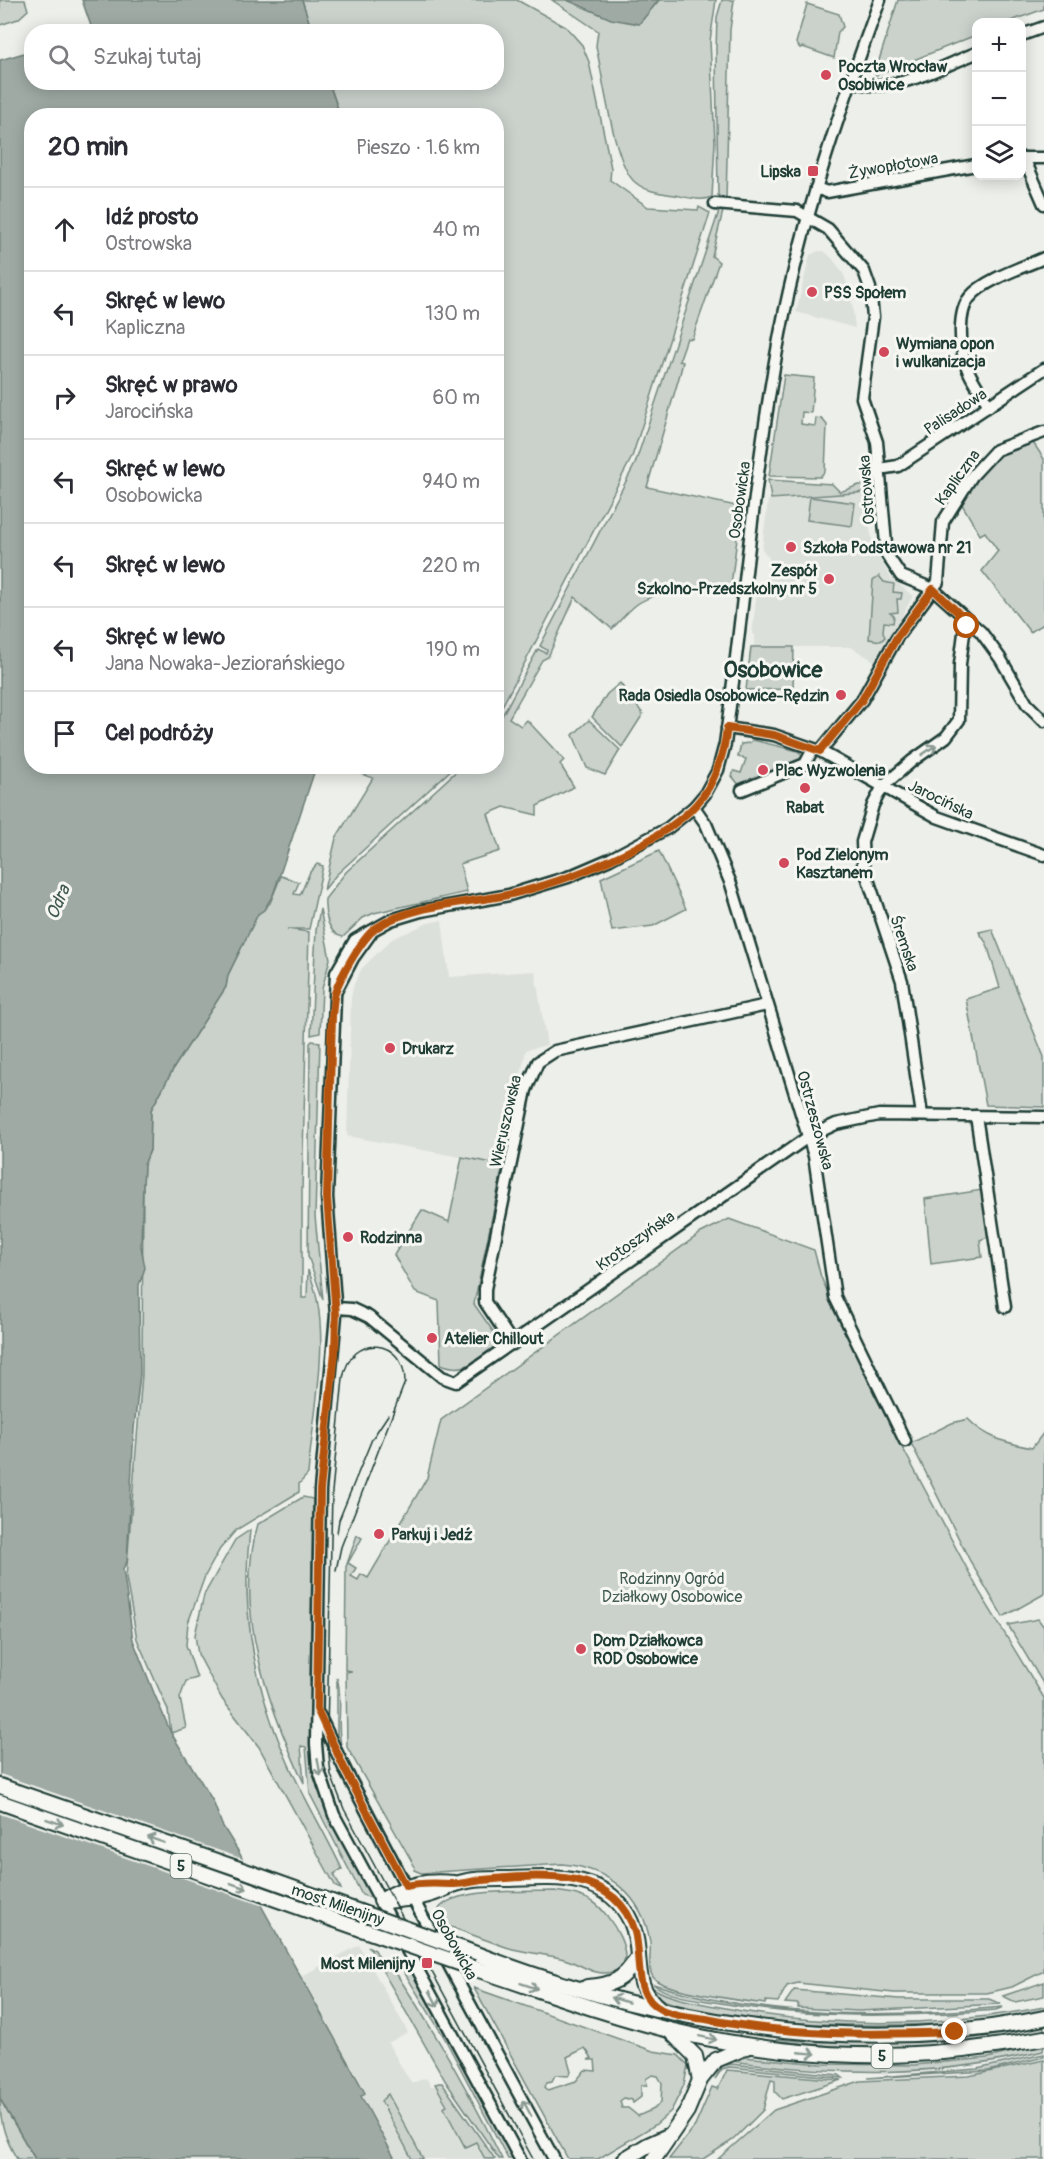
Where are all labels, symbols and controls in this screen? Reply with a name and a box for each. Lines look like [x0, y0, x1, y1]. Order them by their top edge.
map controls [972, 18, 1026, 180]
button: + [972, 18, 1026, 72]
search box [24, 24, 504, 90]
icon: search [45, 41, 78, 74]
text: Szukaj tutaj [93, 43, 202, 71]
place label: Poczta Wrocław Osobiwice [838, 57, 947, 95]
marker: Poczta Wrocław Osobiwice [819, 68, 833, 82]
button: − [972, 72, 1026, 126]
button: layers [972, 126, 1026, 180]
text: 20 min [48, 131, 128, 163]
text: Pieszo · 1.6 km [356, 135, 480, 160]
street label: Żywopłotowa [847, 148, 940, 184]
place label: Lipska [760, 162, 802, 182]
marker: Lipska [806, 164, 820, 178]
text: Idź prosto [105, 203, 198, 231]
icon: ahead [48, 213, 81, 246]
text: 40 m [433, 217, 480, 242]
text: Ostrowska [105, 231, 192, 256]
place label: PSS Społem [824, 283, 906, 303]
marker: PSS Społem [805, 285, 819, 299]
text: Skręć w lewo [105, 287, 225, 315]
icon: left [48, 297, 81, 330]
text: 130 m [425, 301, 480, 326]
text: Kapliczna [105, 315, 185, 340]
place label: Wymiana opon i wulkanizacja [896, 334, 994, 372]
marker: Wymiana opon i wulkanizacja [877, 345, 891, 359]
text: Skręć w prawo [105, 371, 238, 399]
icon: right [48, 381, 81, 414]
street label: Palisadowa [920, 384, 991, 440]
text: 60 m [433, 385, 480, 410]
text: Jarocińska [105, 399, 193, 424]
street label: Kapliczna [931, 446, 985, 509]
street label: Ostrowska [855, 454, 879, 525]
text: Skręć w lewo [105, 455, 225, 483]
street label: Osobowicka [725, 460, 755, 540]
icon: left [48, 465, 81, 498]
text: 940 m [422, 469, 480, 494]
text: Osobowicka [105, 483, 203, 508]
place label: Szkoła Podstawowa nr 21 [803, 538, 972, 558]
marker: Szkoła Podstawowa nr 21 [784, 540, 798, 554]
icon: left [48, 549, 81, 582]
text: Skręć w lewo [105, 551, 225, 579]
text: 220 m [422, 553, 480, 578]
place label: Zespół Szkolno-Przedszkolny nr 5 [637, 561, 818, 599]
marker: Zespół Szkolno-Przedszkolny nr 5 [822, 572, 836, 586]
route start [953, 612, 979, 638]
text: Skręć w lewo [105, 623, 225, 651]
icon: left [48, 633, 81, 666]
text: 190 m [426, 637, 480, 662]
text: Jana Nowaka-Jeziorańskiego [105, 651, 345, 676]
district label: Osobowice [724, 656, 824, 684]
place label: Rada Osiedla Osobowice-Rędzin [619, 686, 829, 706]
marker: Rada Osiedla Osobowice-Rędzin [834, 688, 848, 702]
icon: arrive [48, 717, 81, 750]
text: Cel podróży [105, 719, 213, 747]
one-way arrow [920, 744, 937, 756]
place label: Plac Wyzwolenia [775, 761, 886, 781]
marker: Plac Wyzwolenia [756, 763, 770, 777]
street label: Jarocińska [904, 775, 977, 824]
marker: Rabat [798, 781, 812, 795]
place label: Rabat [786, 798, 825, 818]
place label: Pod Zielonym Kasztanem [796, 845, 888, 883]
marker: Pod Zielonym Kasztanem [777, 856, 791, 870]
water label: Odra [41, 880, 77, 923]
street label: Śremska [885, 913, 923, 974]
place label: Drukarz [402, 1039, 455, 1059]
marker: Drukarz [383, 1041, 397, 1055]
street label: Ostrzeszowska [792, 1069, 838, 1172]
street label: Wieruszowska [486, 1073, 526, 1169]
street label: Krotoszyńska [592, 1206, 679, 1275]
place label: Rodzinna [360, 1228, 423, 1248]
marker: Rodzinna [341, 1230, 355, 1244]
place label: Atelier Chillout [444, 1329, 544, 1349]
marker: Atelier Chillout [425, 1331, 439, 1345]
place label: Parkuj i Jedź [391, 1525, 473, 1545]
marker: Parkuj i Jedź [372, 1527, 386, 1541]
park label: Rodzinny Ogród Działkowy Osobowice [602, 1569, 742, 1607]
place label: Dom Działkowca ROD Osobowice [593, 1631, 703, 1669]
marker: Dom Działkowca ROD Osobowice [574, 1642, 588, 1656]
one-way arrow [314, 1757, 325, 1777]
one-way arrow [45, 1817, 64, 1828]
one-way arrow [147, 1834, 166, 1845]
road number: 5 [170, 1854, 192, 1878]
street label: most Milenijny [289, 1880, 387, 1930]
one-way arrow [229, 1882, 248, 1893]
street label: Osobowicka [426, 1905, 482, 1983]
place label: Most Milenijny [321, 1954, 415, 1974]
marker: Most Milenijny [420, 1956, 434, 1970]
one-way arrow [519, 1982, 538, 1993]
one-way arrow [429, 1990, 440, 2008]
one-way arrow [611, 1994, 630, 2005]
route end [941, 2018, 967, 2044]
one-way arrow [698, 2033, 718, 2044]
road number: 5 [872, 2044, 892, 2068]
one-way arrow [797, 2048, 817, 2059]
one-way arrow [521, 2099, 532, 2117]

